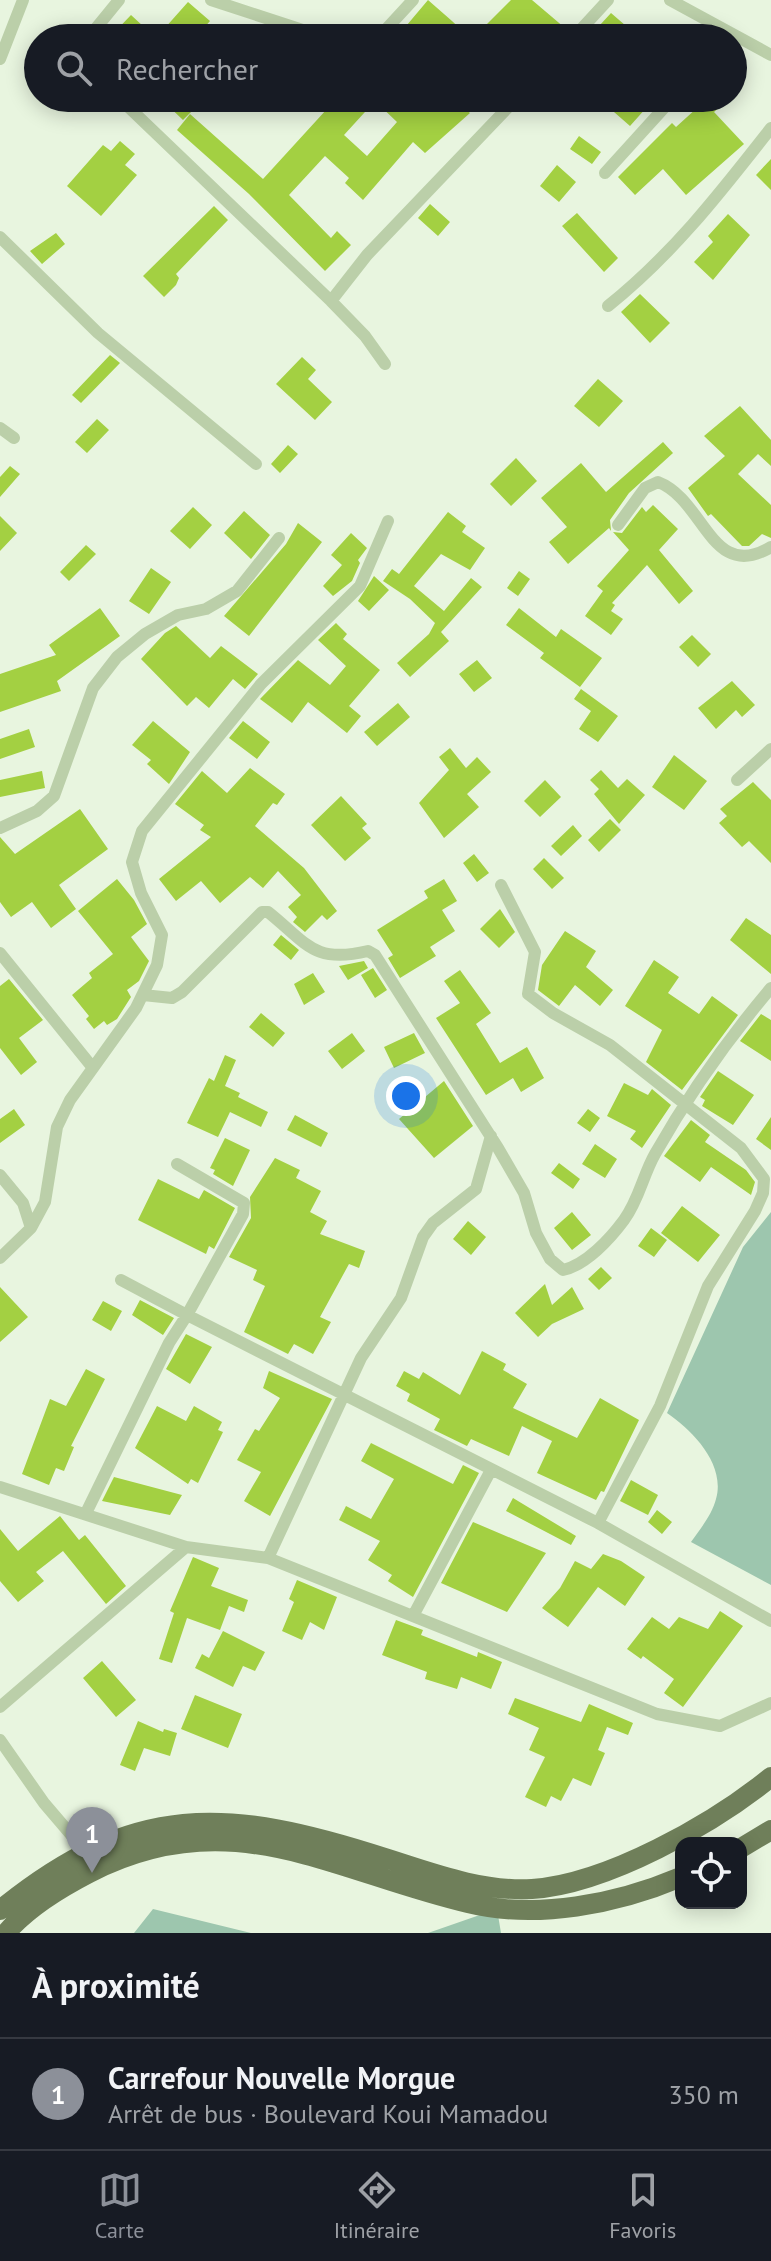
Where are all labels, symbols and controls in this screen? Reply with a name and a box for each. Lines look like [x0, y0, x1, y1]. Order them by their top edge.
search box [24, 24, 747, 112]
icon: search [52, 46, 96, 90]
text: Rechercher [116, 49, 258, 88]
your location [386, 1076, 426, 1116]
pin: 1 [66, 1807, 118, 1873]
map controls [675, 1837, 747, 1909]
button: locate [675, 1837, 747, 1909]
text: À proximité [32, 1963, 200, 2007]
text: Carrefour Nouvelle Morgue [108, 2058, 455, 2097]
text: 1 [51, 2078, 65, 2111]
text: 350 m [668, 2078, 739, 2111]
text: Arrêt de bus · Boulevard Koui Mamadou [108, 2097, 548, 2130]
tab: Carte [95, 2168, 144, 2244]
tab: Itinéraire [334, 2168, 420, 2244]
tab: Favoris [609, 2168, 676, 2244]

